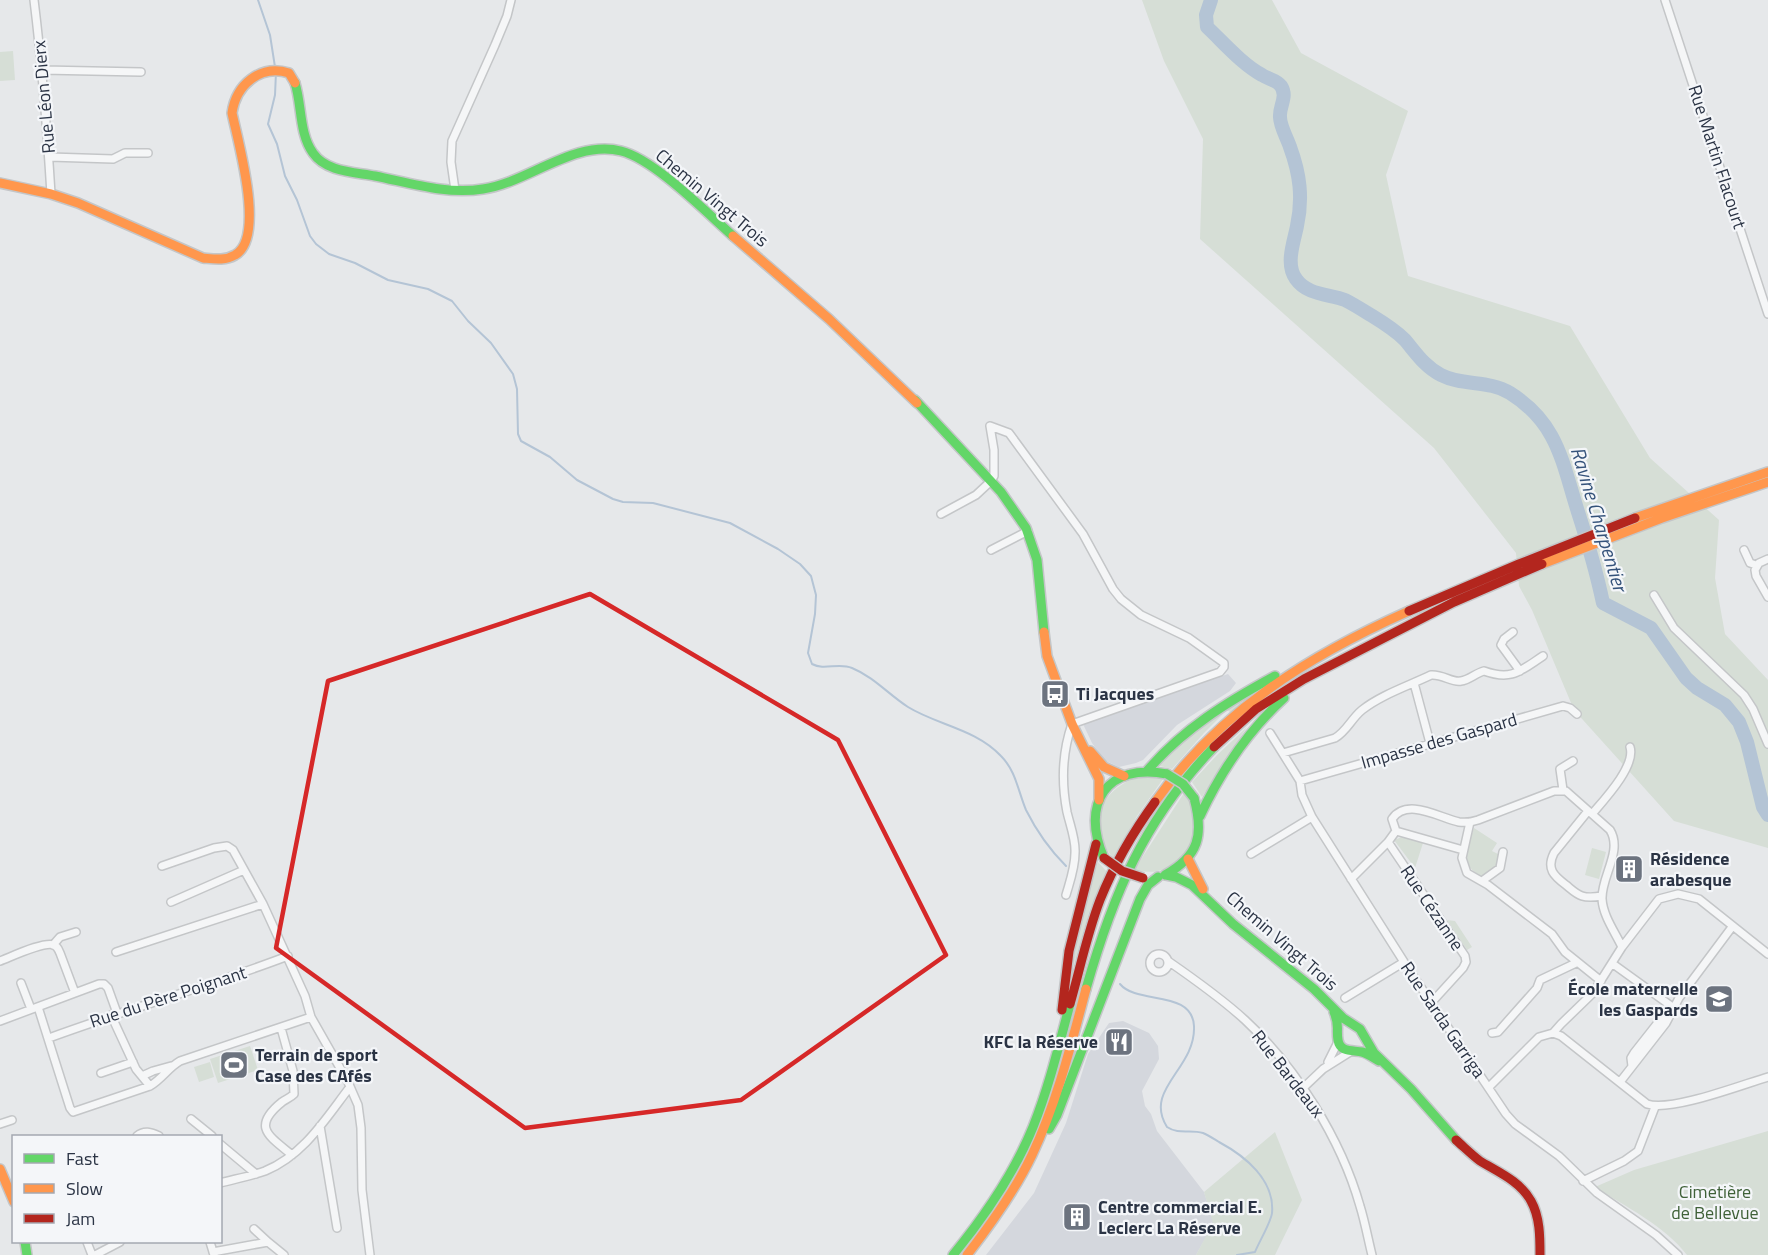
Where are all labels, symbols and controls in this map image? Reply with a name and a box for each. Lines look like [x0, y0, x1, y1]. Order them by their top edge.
street label: Rue Léon Dierx [25, 39, 62, 155]
street label: Rue Martin Flacourt [1681, 81, 1754, 233]
street label: Chemin Vingt Trois [650, 142, 775, 253]
water label: Ravine Charpentier [1563, 443, 1637, 597]
bus stop icon: Ti Jacques [1039, 678, 1071, 710]
place label: Ti Jacques [1076, 680, 1154, 707]
street label: Impasse des Gaspard [1358, 705, 1520, 776]
place label: Résidence arabesque [1650, 845, 1731, 893]
building icon: Résidence arabesque [1613, 853, 1645, 885]
street label: Rue Cézanne [1394, 860, 1471, 956]
street label: Chemin Vingt Trois [1220, 884, 1344, 997]
street label: Rue Sarda Garriga [1394, 956, 1493, 1084]
street label: Rue du Père Poignant [86, 958, 250, 1035]
place label: École maternelle les Gaspards [1568, 975, 1698, 1023]
school or university icon: École maternelle les Gaspards [1703, 983, 1735, 1015]
street label: Rue Bardeaux [1245, 1024, 1331, 1123]
restaurant icon: KFC la Réserve [1103, 1026, 1135, 1058]
place label: KFC la Réserve [983, 1028, 1098, 1055]
place label: Terrain de sport Case des CAfés [255, 1041, 378, 1089]
sports icon: Terrain de sport Case des CAfés [218, 1049, 250, 1081]
legend [12, 1135, 222, 1243]
text: Fast [66, 1145, 99, 1172]
text: Slow [66, 1175, 103, 1202]
park label: Cimetière de Bellevue [1671, 1178, 1759, 1226]
place label: Centre commercial E. Leclerc La Réserve [1098, 1193, 1262, 1241]
building icon: Centre commercial E. Leclerc La Réserve [1061, 1201, 1093, 1233]
text: Jam [66, 1205, 95, 1232]

